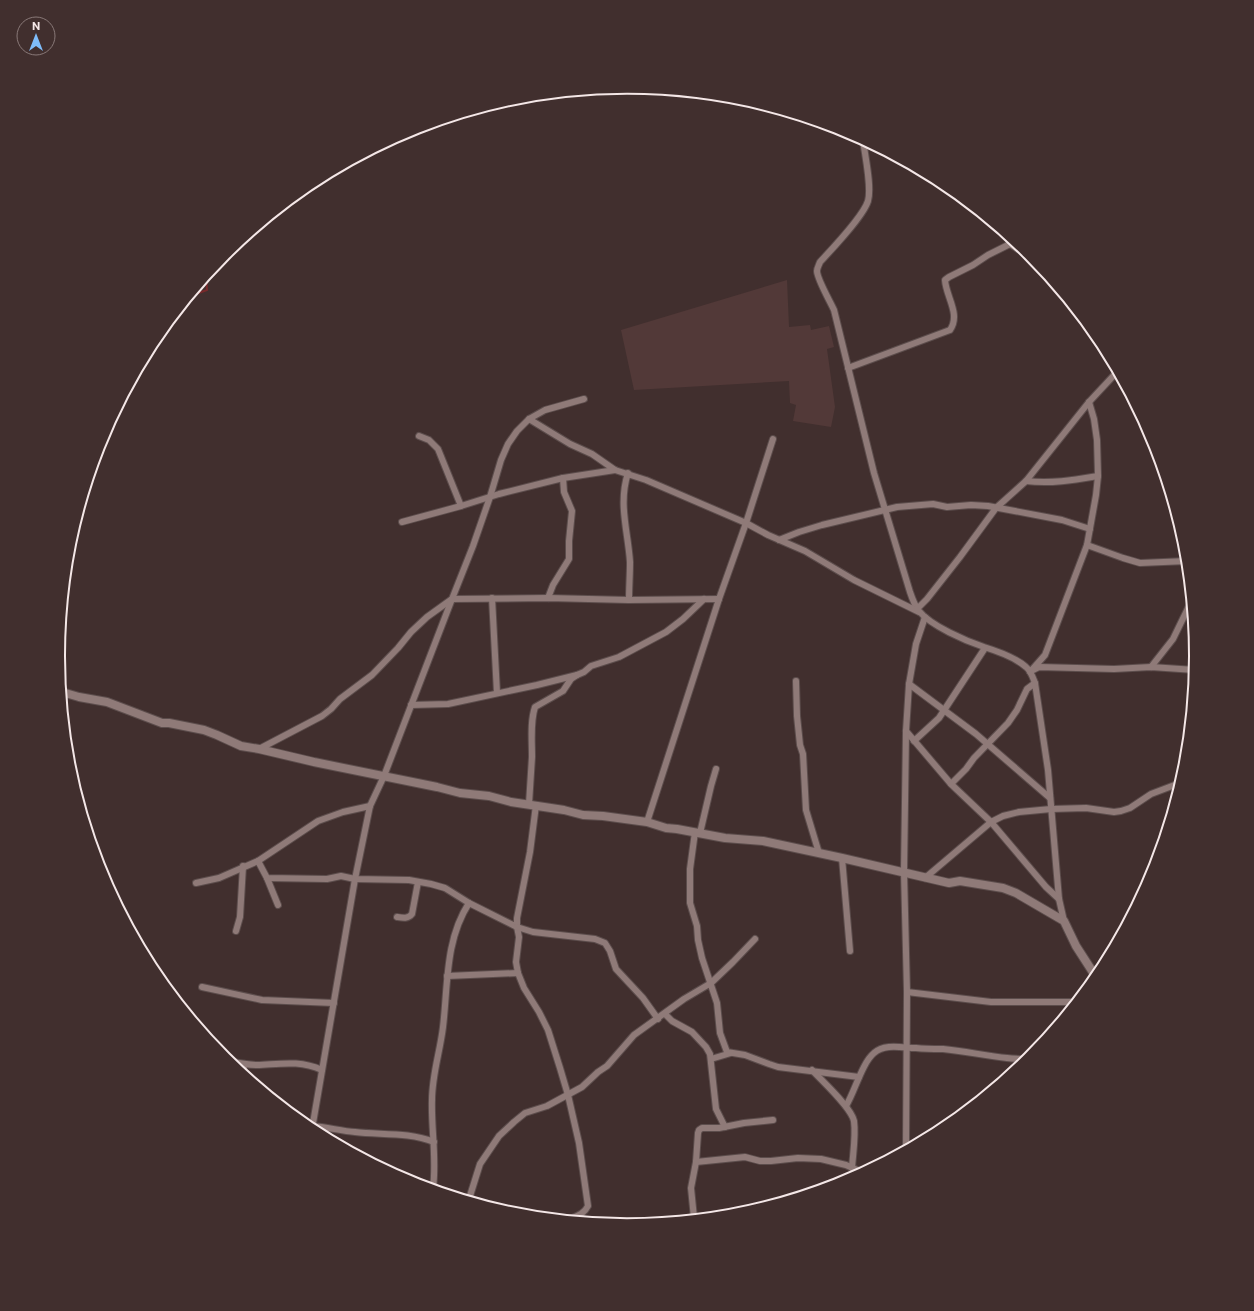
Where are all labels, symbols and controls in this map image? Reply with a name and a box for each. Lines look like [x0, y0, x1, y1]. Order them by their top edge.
north arrow [16, 16, 56, 56]
text: N [32, 19, 40, 32]

